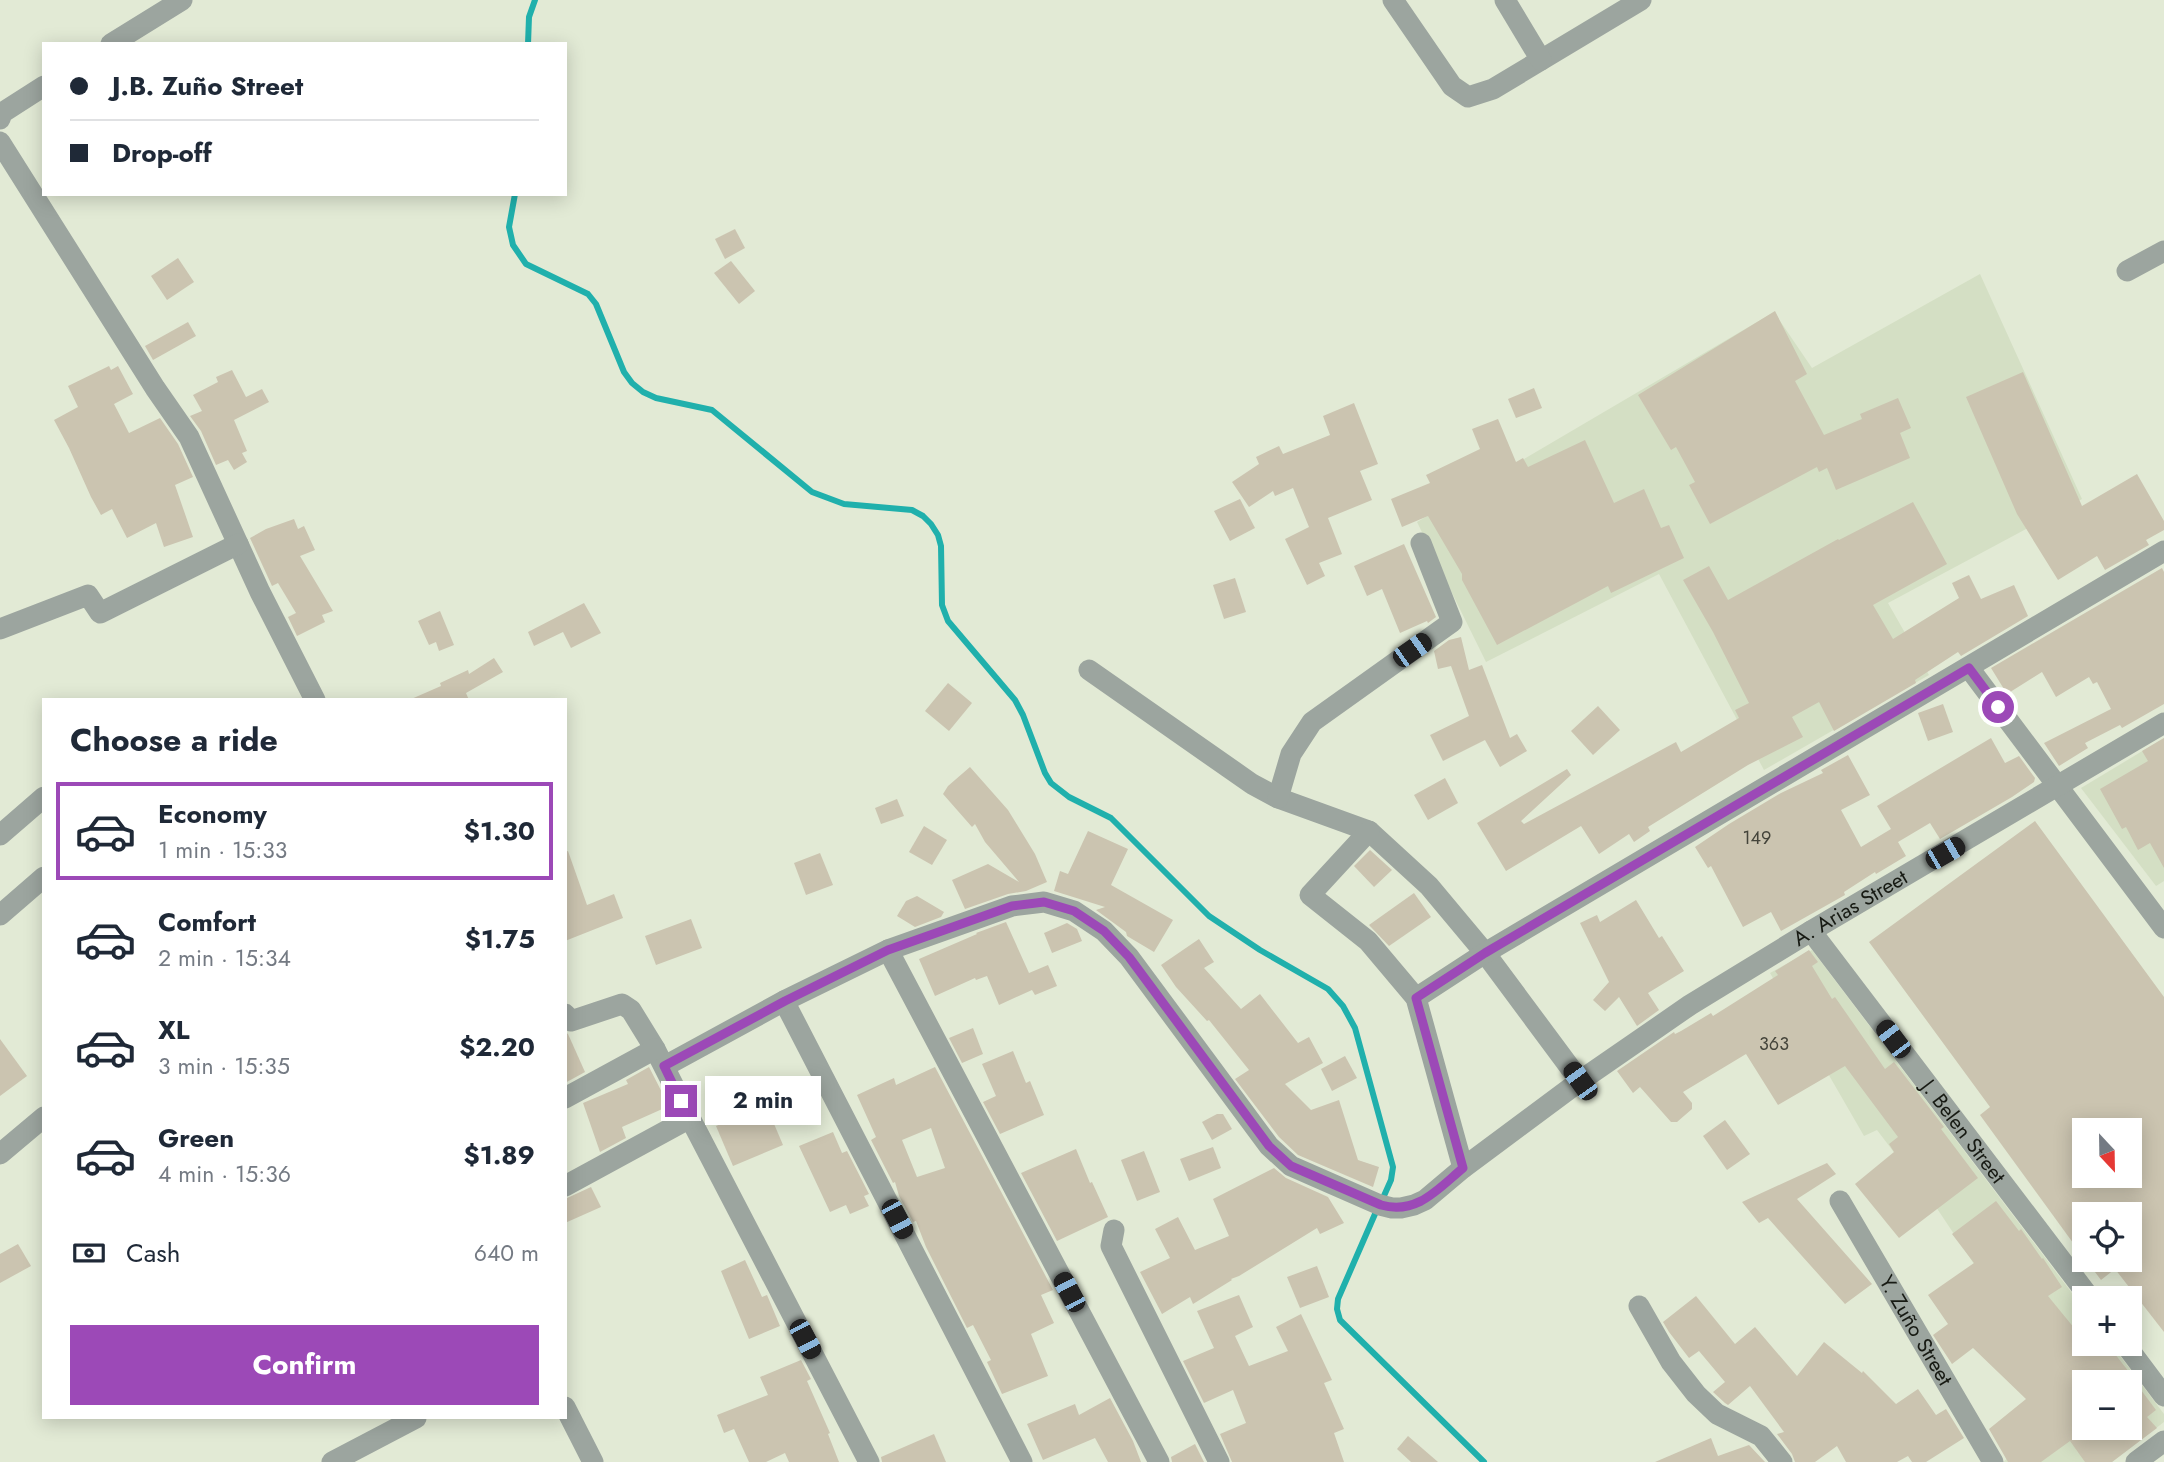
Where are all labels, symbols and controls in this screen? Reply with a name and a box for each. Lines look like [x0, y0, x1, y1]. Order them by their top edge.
text: J.B. Zuño Street [112, 67, 303, 105]
text: Drop-off [112, 134, 212, 172]
car [1389, 629, 1436, 671]
route start [1982, 691, 2014, 723]
text: Choose a ride [70, 717, 278, 763]
text: Economy [158, 795, 267, 833]
icon: car [74, 800, 137, 863]
text: $1.30 [464, 812, 535, 850]
house number: 149 [1743, 825, 1771, 851]
text: 1 min · 15:33 [158, 833, 287, 867]
car [1922, 833, 1969, 873]
street label: A. Arias Street [1787, 862, 1913, 954]
text: Comfort [158, 903, 256, 941]
icon: car [74, 908, 137, 971]
text: $1.75 [465, 920, 535, 958]
text: 2 min · 15:34 [158, 941, 291, 975]
text: XL [158, 1011, 190, 1049]
icon: car [74, 1016, 137, 1079]
car [1872, 1016, 1915, 1062]
text: $2.20 [459, 1028, 535, 1066]
house number: 363 [1759, 1031, 1789, 1057]
text: 3 min · 15:35 [158, 1049, 290, 1083]
car [1560, 1058, 1601, 1104]
street label: J. Belen Street [1912, 1071, 2013, 1190]
callout: 2 min [706, 1076, 821, 1126]
text: 2 min [733, 1083, 793, 1117]
route end [665, 1085, 697, 1117]
north arrow [2072, 1118, 2142, 1188]
map controls [2072, 1118, 2142, 1440]
text: Green [158, 1119, 234, 1157]
icon: car [74, 1124, 137, 1187]
text: $1.89 [464, 1136, 535, 1174]
text: 4 min · 15:36 [158, 1157, 291, 1191]
car [878, 1196, 917, 1242]
button: locate [2072, 1202, 2142, 1272]
icon: cash [70, 1234, 108, 1272]
text: Cash [126, 1234, 180, 1272]
text: 640 m [474, 1236, 539, 1270]
car [1050, 1269, 1089, 1315]
street label: Y. Zuño Street [1872, 1270, 1960, 1391]
button: + [2072, 1286, 2142, 1356]
car [786, 1316, 825, 1362]
button: Confirm [70, 1325, 539, 1405]
button: − [2072, 1370, 2142, 1440]

